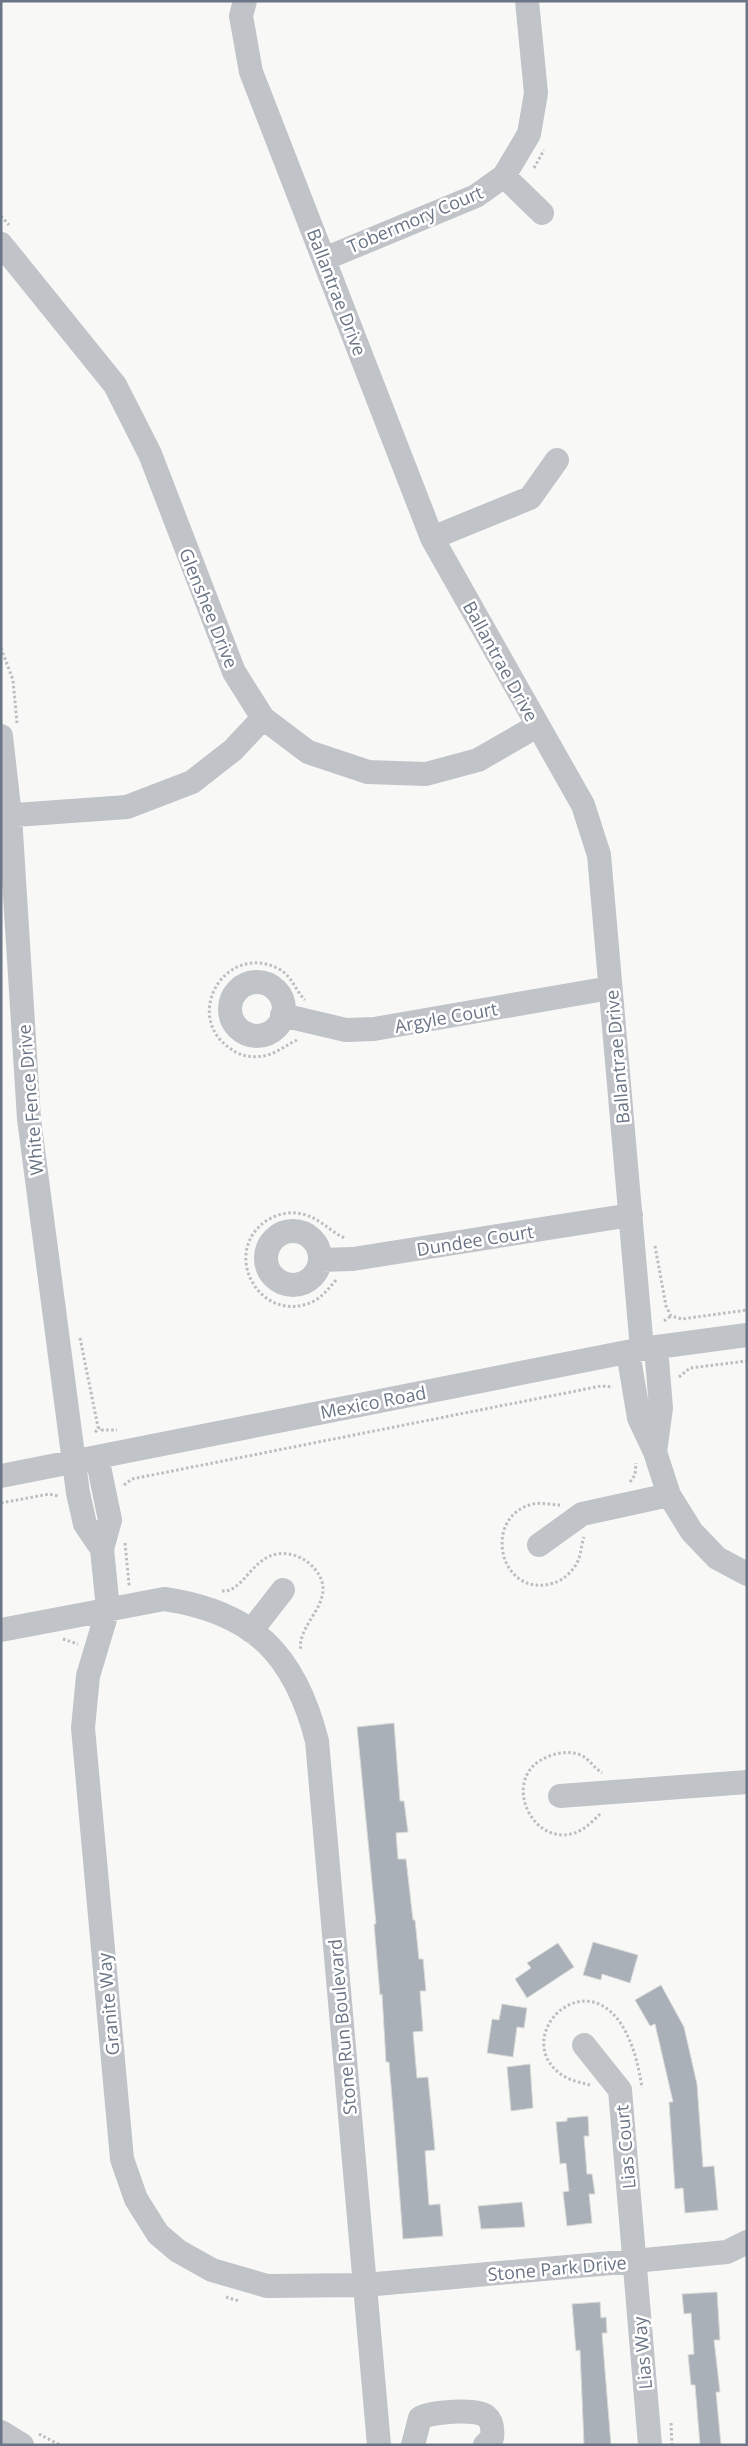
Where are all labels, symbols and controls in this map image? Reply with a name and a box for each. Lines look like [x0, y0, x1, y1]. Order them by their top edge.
street label: Tobermory Court [344, 180, 486, 258]
street label: Ballantrae Drive [302, 225, 372, 359]
street label: Glenshee Drive [174, 544, 244, 672]
street label: Ballantrae Drive [458, 596, 544, 726]
street label: Ballantrae Drive [599, 989, 635, 1125]
street label: Argyle Court [393, 996, 499, 1038]
street label: White Fence Drive [11, 1024, 49, 1176]
street label: Dundee Court [415, 1219, 535, 1261]
street label: Mexico Road [318, 1380, 428, 1424]
street label: Stone Run Boulevard [322, 1938, 362, 2116]
street label: Granite Way [91, 1951, 124, 2056]
street label: Lias Court [609, 2104, 641, 2190]
street label: Stone Park Drive [487, 2250, 627, 2286]
street label: Lias Way [627, 2315, 657, 2390]

